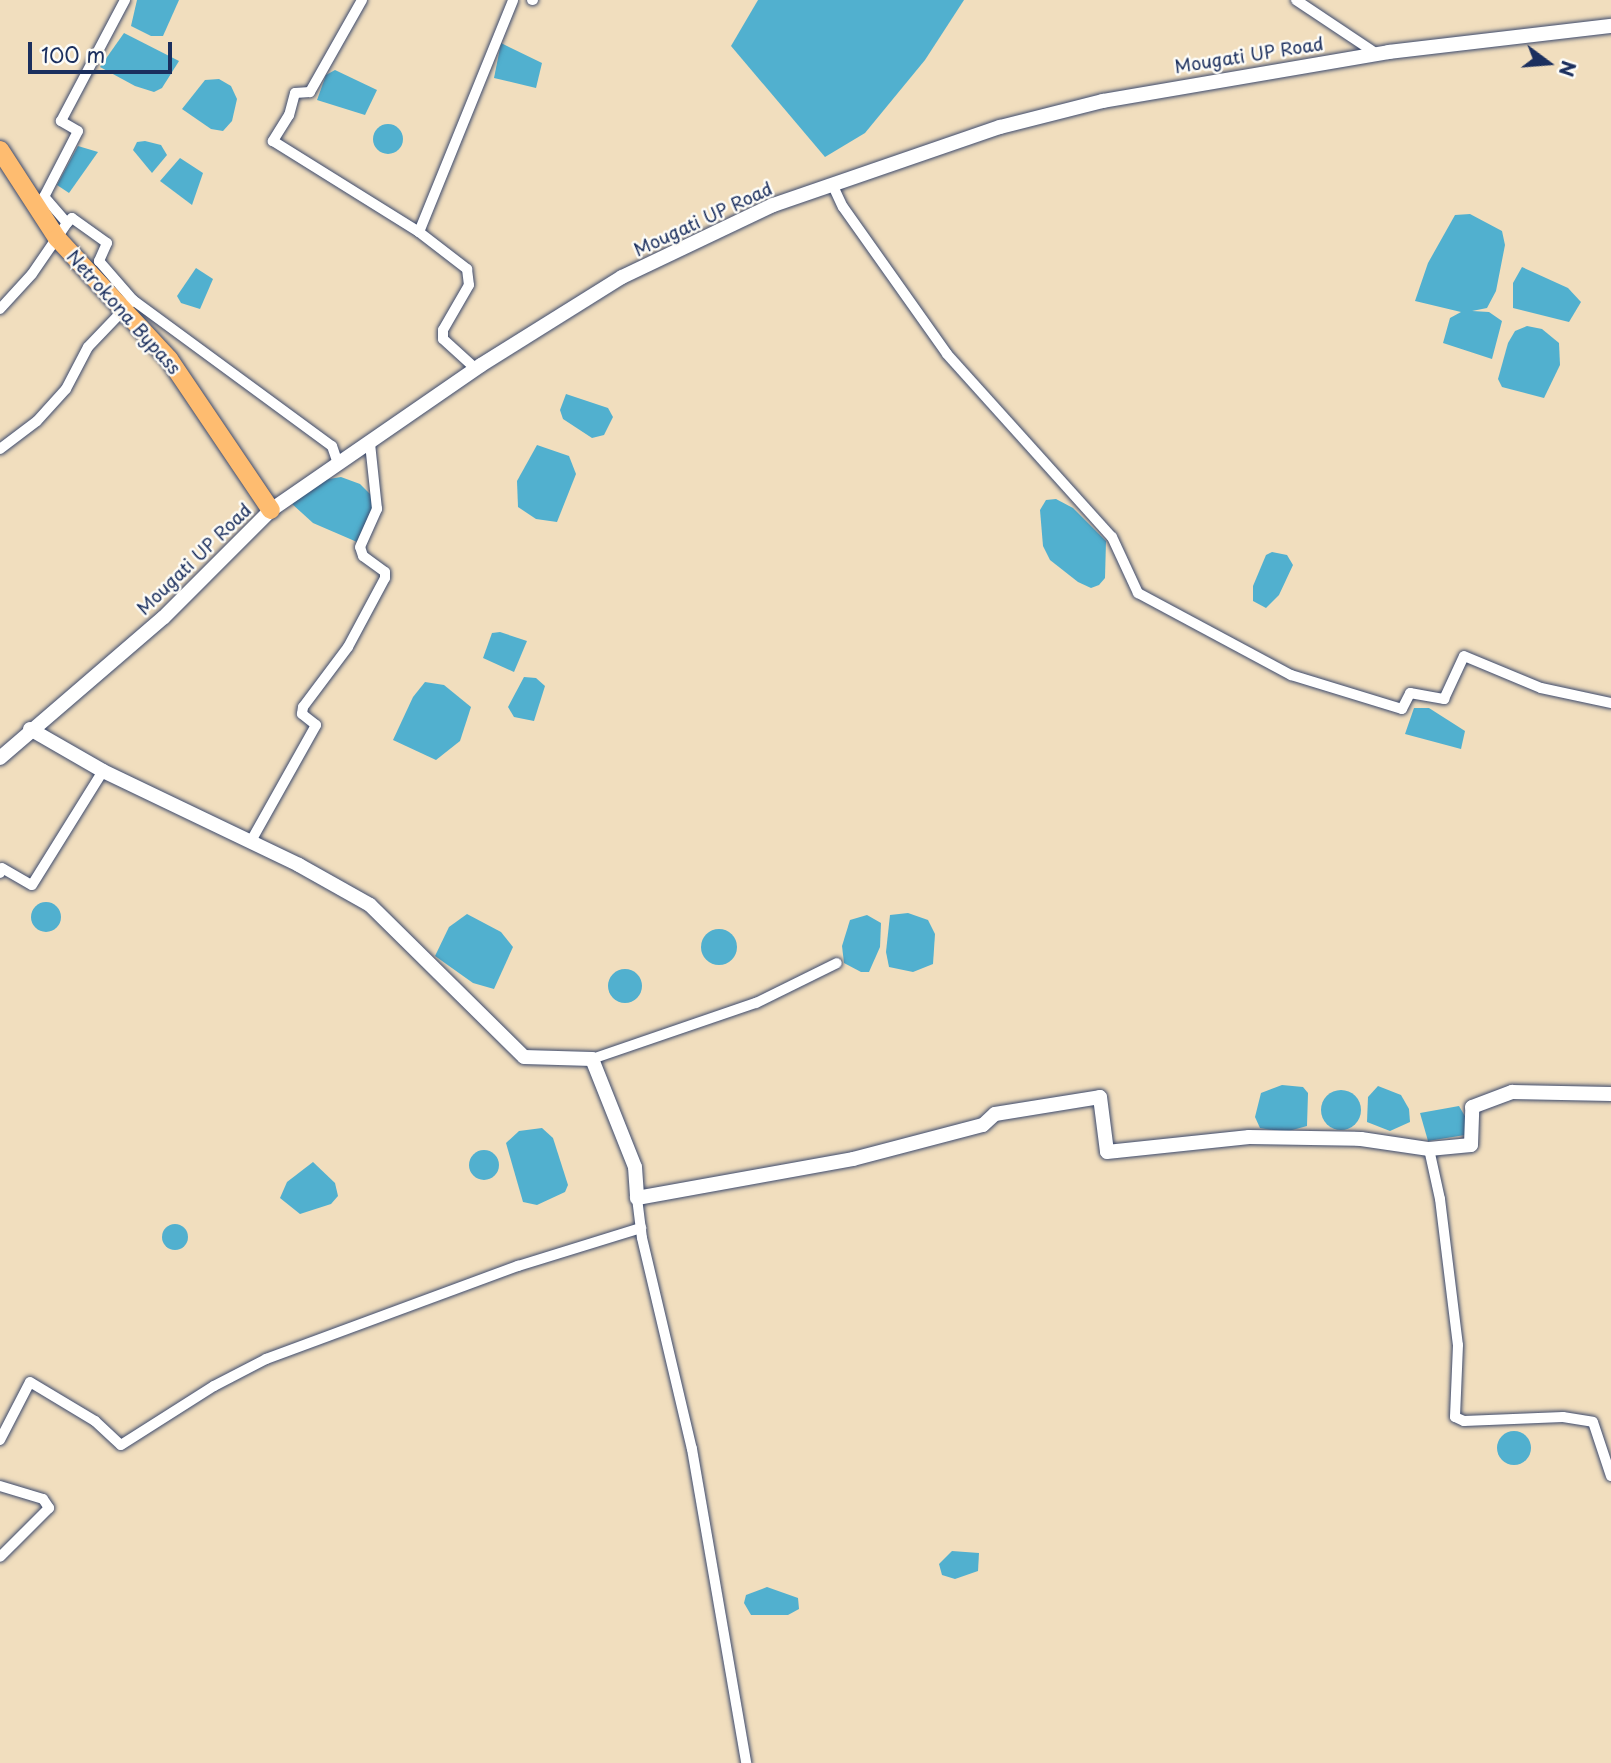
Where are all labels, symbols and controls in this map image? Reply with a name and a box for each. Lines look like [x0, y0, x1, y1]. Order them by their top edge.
scale bar [32, 28, 175, 72]
north arrow [1513, 28, 1583, 98]
street label: Mougati UP Road [1172, 32, 1326, 78]
text: 100 m [41, 38, 105, 70]
text: N [1553, 58, 1584, 80]
street label: Mougati UP Road [630, 177, 776, 261]
street label: Netrokona Bypass [63, 246, 185, 378]
street label: Mougati UP Road [132, 498, 256, 620]

